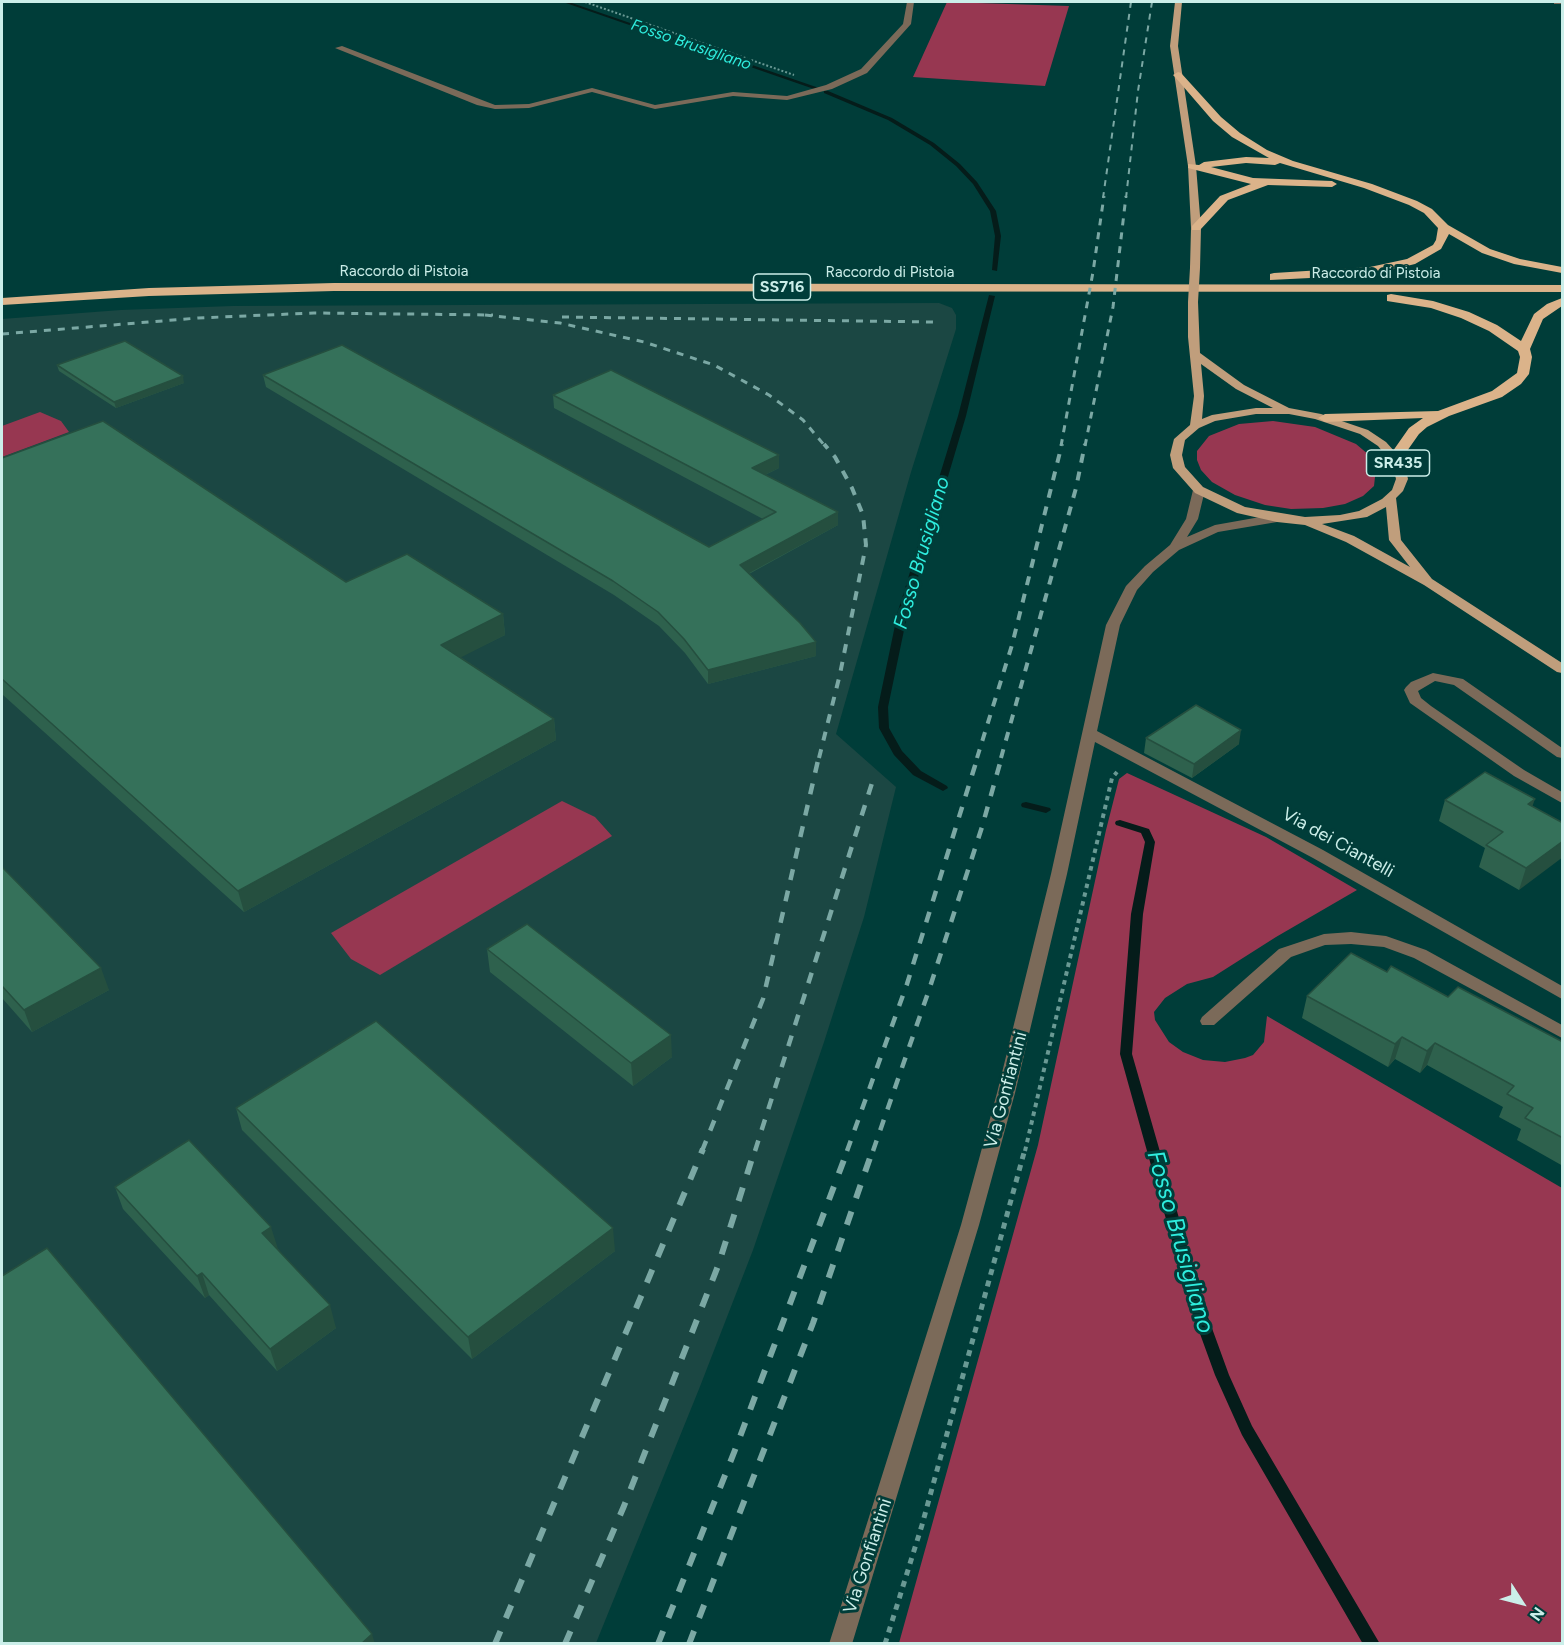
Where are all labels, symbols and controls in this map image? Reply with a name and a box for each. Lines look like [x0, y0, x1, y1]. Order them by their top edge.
water label: Fosso Brusigliano [628, 15, 754, 75]
street label: Raccordo di Pistoia [340, 263, 468, 281]
street label: Raccordo di Pistoia [826, 264, 954, 282]
street label: Raccordo di Pistoia [1312, 265, 1440, 283]
road number: SS716 [754, 274, 810, 300]
road number: SR435 [1366, 450, 1430, 476]
water label: Fosso Brusigliano [889, 474, 955, 632]
street label: Via dei Ciantelli [1278, 803, 1398, 883]
street label: Via Gonfiantini [980, 1029, 1032, 1151]
water label: Fosso Brusigliano [1140, 1147, 1220, 1337]
street label: Via Gonfiantini [839, 1496, 897, 1616]
north arrow [1492, 1573, 1552, 1633]
text: N [1526, 1603, 1548, 1624]

